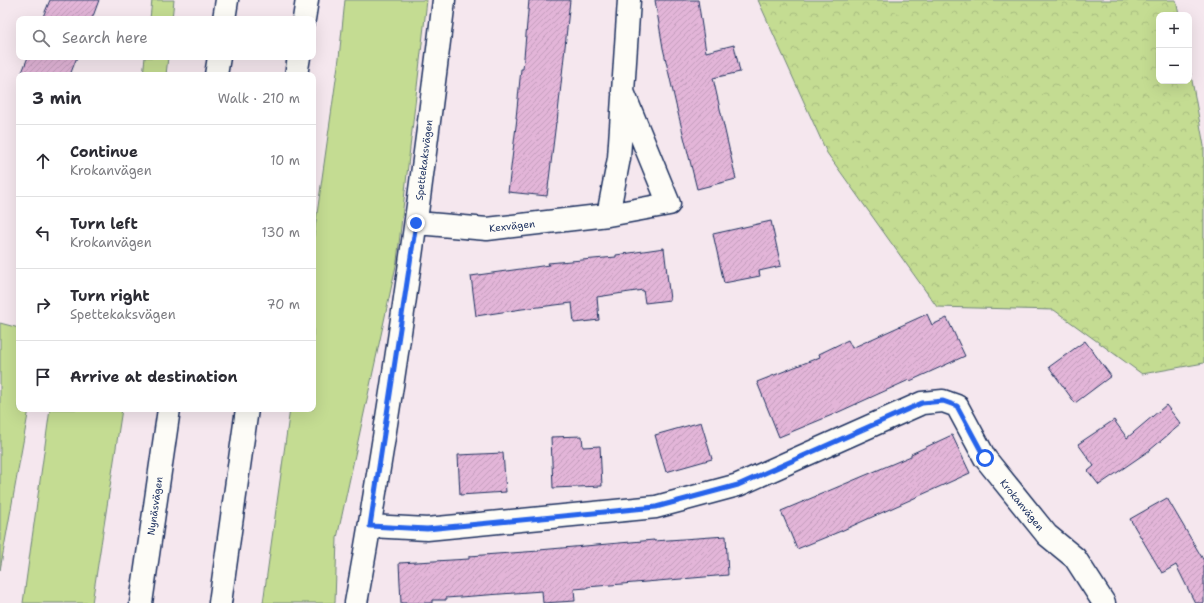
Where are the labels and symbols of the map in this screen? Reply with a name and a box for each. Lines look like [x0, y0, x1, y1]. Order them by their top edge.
street label: Spettekaksvägen [413, 119, 435, 201]
route end [407, 214, 425, 232]
street label: Kexvägen [488, 217, 536, 235]
route start [976, 449, 994, 467]
street label: Nynäsvägen [144, 476, 166, 536]
street label: Krokanvägen [997, 476, 1047, 534]

